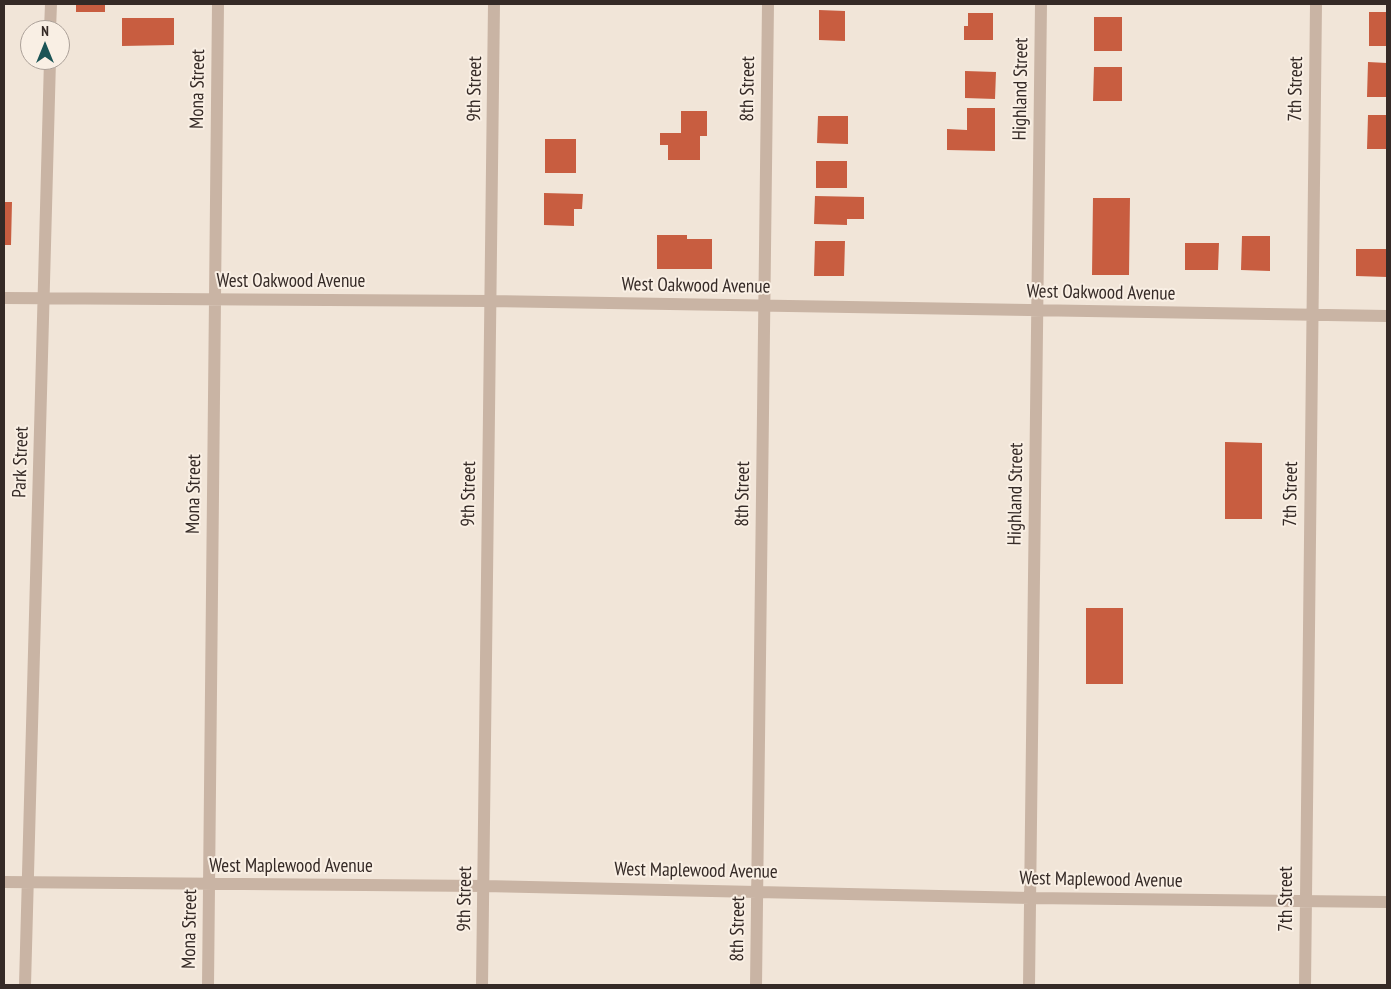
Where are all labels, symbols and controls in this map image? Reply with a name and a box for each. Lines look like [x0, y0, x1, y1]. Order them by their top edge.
north arrow [20, 20, 70, 70]
text: N [41, 22, 49, 40]
street label: Highland Street [1009, 37, 1033, 141]
street label: Mona Street [186, 49, 210, 129]
street label: 9th Street [463, 56, 487, 122]
street label: 8th Street [736, 56, 760, 122]
street label: 7th Street [1284, 56, 1308, 122]
street label: West Oakwood Avenue [217, 271, 365, 293]
street label: West Oakwood Avenue [621, 273, 771, 299]
street label: West Oakwood Avenue [1026, 280, 1176, 306]
street label: Park Street [8, 426, 34, 498]
street label: Highland Street [1004, 442, 1028, 546]
street label: Mona Street [182, 454, 206, 534]
street label: 9th Street [457, 461, 481, 527]
street label: 8th Street [731, 461, 755, 527]
street label: 7th Street [1279, 461, 1303, 527]
street label: West Maplewood Avenue [209, 856, 373, 878]
street label: West Maplewood Avenue [614, 858, 778, 884]
street label: 9th Street [453, 866, 477, 932]
street label: 7th Street [1276, 866, 1298, 932]
street label: West Maplewood Avenue [1019, 867, 1183, 893]
street label: Mona Street [178, 889, 202, 969]
street label: 8th Street [726, 896, 750, 962]

